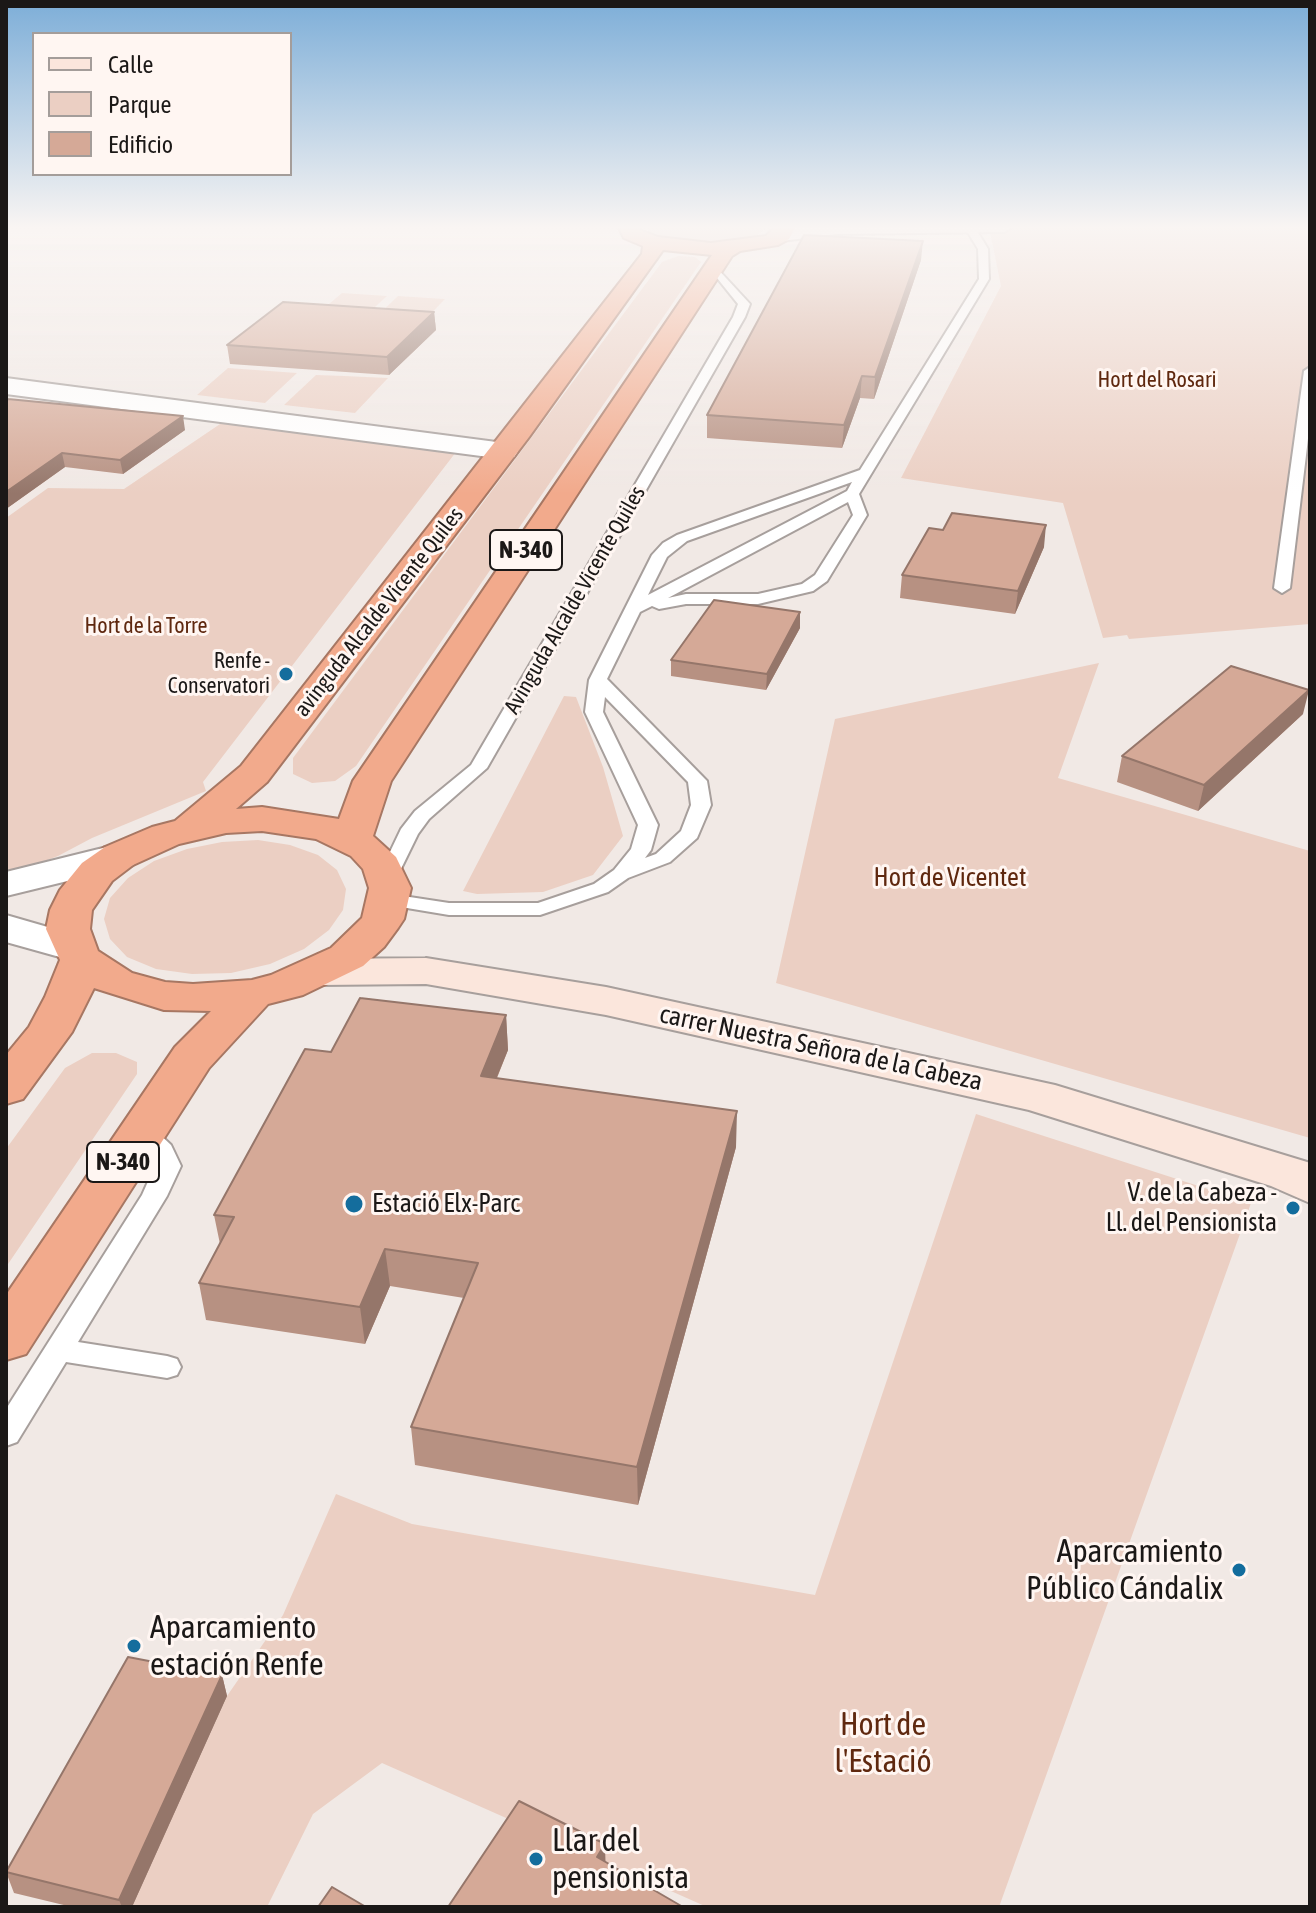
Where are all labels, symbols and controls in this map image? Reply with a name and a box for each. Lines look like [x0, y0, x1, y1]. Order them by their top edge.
legend [32, 32, 292, 176]
text: Calle [108, 51, 153, 78]
text: Parque [108, 91, 171, 118]
text: Edificio [108, 131, 173, 158]
park label: Hort del Rosari [1098, 367, 1216, 393]
street label: Avinguda Alcalde Vicente Quiles [499, 481, 651, 719]
street label: avinguda Alcalde Vicente Quiles [289, 502, 469, 722]
road number: N-340 [490, 530, 562, 570]
park label: Hort de la Torre [85, 613, 207, 639]
place label: Renfe - Conservatori [168, 648, 270, 700]
marker: Renfe - Conservatori [277, 665, 295, 683]
park label: Hort de Vicentet [874, 862, 1026, 894]
street label: carrer Nuestra Señora de la Cabeza [657, 999, 985, 1097]
road number: N-340 [87, 1142, 159, 1182]
place label: V. de la Cabeza - Ll. del Pensionista [1106, 1177, 1277, 1238]
place label: Estació Elx-Parc [372, 1188, 520, 1220]
marker: Estació Elx-Parc [343, 1193, 365, 1215]
marker: V. de la Cabeza - Ll. del Pensionista [1284, 1199, 1302, 1217]
place label: Aparcamiento Público Cándalix [1026, 1533, 1223, 1608]
marker: Aparcamiento Público Cándalix [1230, 1561, 1248, 1579]
place label: Aparcamiento estación Renfe [150, 1609, 323, 1684]
marker: Aparcamiento estación Renfe [125, 1637, 143, 1655]
park label: Hort de l'Estació [835, 1706, 931, 1781]
place label: Llar del pensionista [552, 1822, 689, 1897]
marker: Llar del pensionista [527, 1850, 545, 1868]

